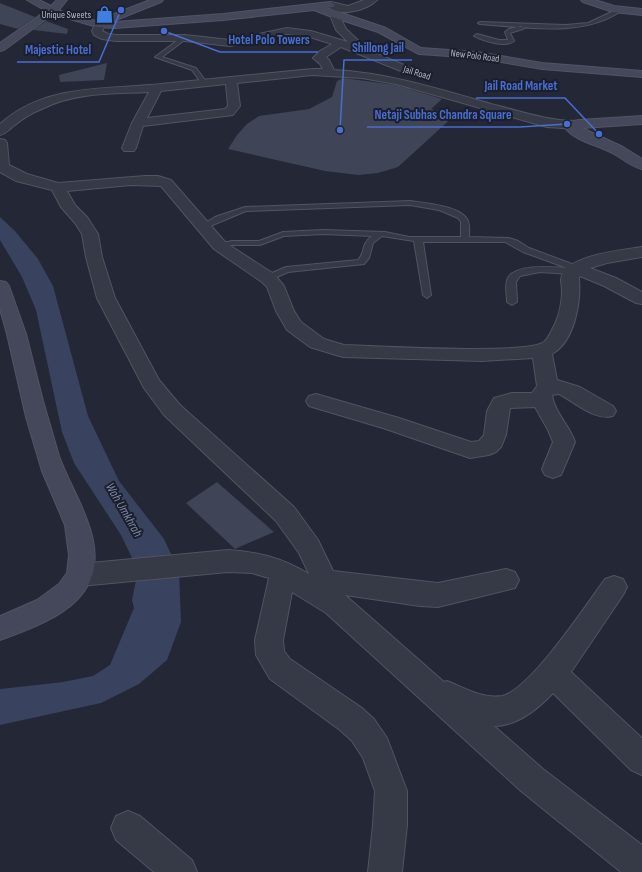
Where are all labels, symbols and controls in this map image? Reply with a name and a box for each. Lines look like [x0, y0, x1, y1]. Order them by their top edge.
shop icon: Unique Sweets [94, 5, 114, 25]
place label: Unique Sweets [42, 9, 91, 21]
callout: Hotel Polo Towers [220, 27, 318, 52]
text: Hotel Polo Towers [228, 32, 310, 48]
callout: Shillong Jail [344, 35, 412, 60]
callout: Majestic Hotel [17, 37, 99, 62]
text: Shillong Jail [352, 40, 404, 56]
text: Majestic Hotel [25, 42, 91, 58]
street label: New Polo Road [450, 47, 500, 65]
street label: Jail Road [401, 63, 432, 83]
callout: Jail Road Market [476, 73, 565, 98]
text: Jail Road Market [483, 78, 558, 94]
callout: Netaji Subhas Chandra Square [367, 102, 520, 127]
text: Netaji Subhas Chandra Square [374, 107, 512, 123]
water label: Wah Umkhrah [102, 480, 146, 540]

